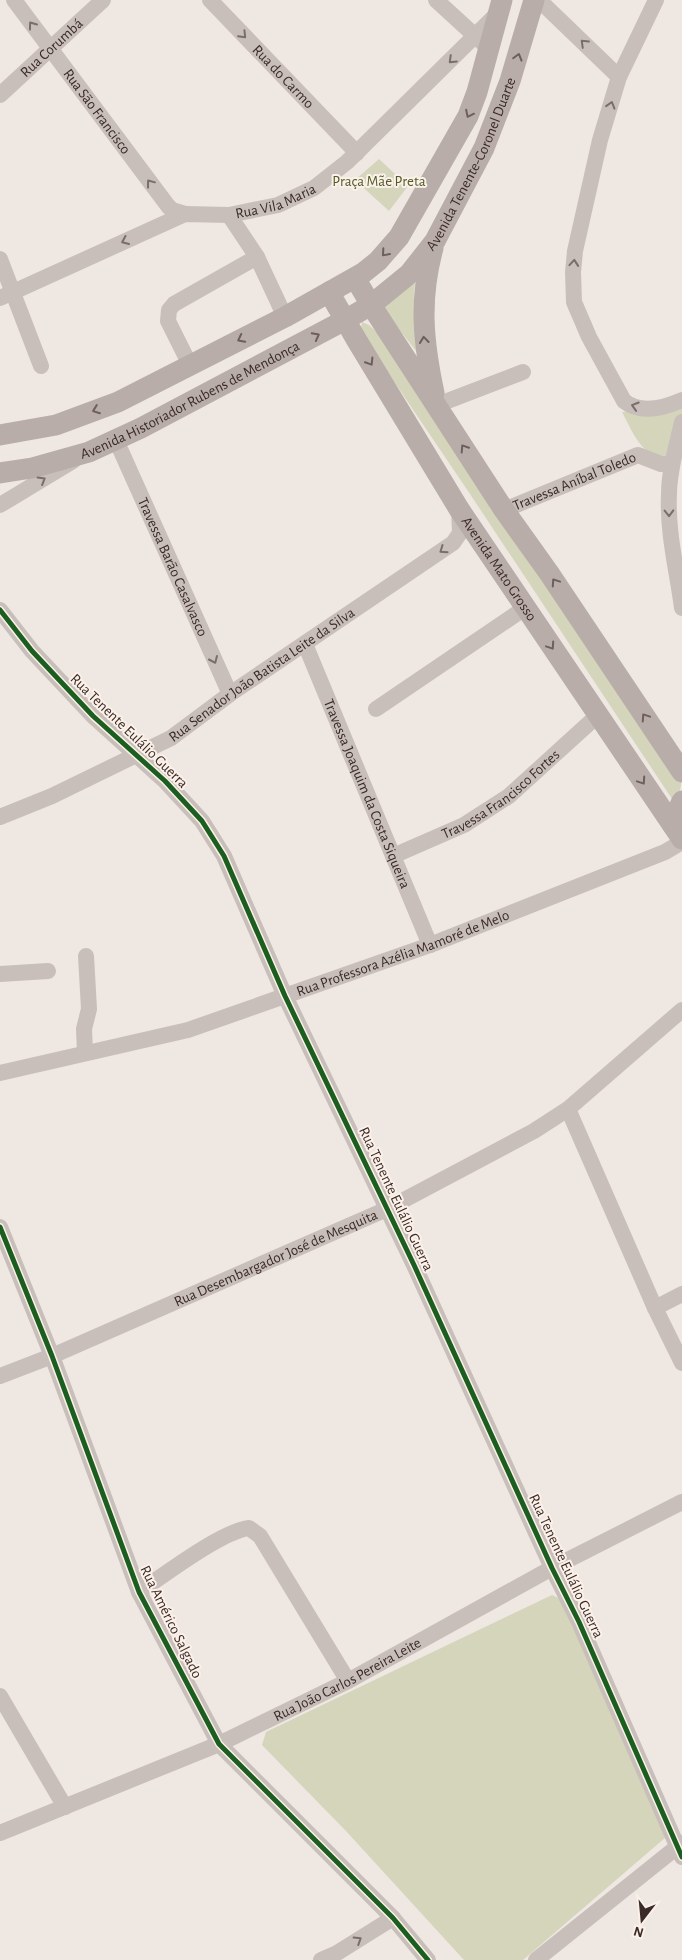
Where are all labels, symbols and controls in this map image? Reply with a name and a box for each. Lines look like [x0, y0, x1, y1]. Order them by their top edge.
street label: Rua Corumbá [17, 15, 86, 80]
one-way arrow [29, 21, 38, 31]
one-way arrow [237, 29, 246, 38]
one-way arrow [581, 40, 590, 49]
street label: Rua do Carmo [250, 42, 317, 111]
one-way arrow [512, 53, 522, 61]
one-way arrow [449, 54, 458, 63]
street label: Rua São Francisco [61, 66, 134, 157]
street label: Avenida Tenente-Coronel Duarte [423, 75, 518, 253]
one-way arrow [605, 101, 615, 110]
one-way arrow [464, 109, 475, 118]
park label: Praça Mãe Preta [332, 174, 426, 189]
one-way arrow [147, 179, 156, 189]
street label: Rua Vila Maria [234, 181, 318, 221]
one-way arrow [121, 235, 130, 246]
one-way arrow [382, 247, 391, 256]
one-way arrow [568, 259, 579, 267]
one-way arrow [310, 332, 319, 342]
one-way arrow [238, 333, 247, 343]
one-way arrow [419, 336, 430, 344]
street label: Avenida Historiador Rubens de Mendonça [79, 338, 302, 462]
one-way arrow [364, 356, 373, 365]
one-way arrow [631, 402, 640, 412]
one-way arrow [92, 404, 100, 414]
one-way arrow [461, 444, 470, 453]
street label: Travessa Aníbal Toledo [511, 449, 638, 513]
one-way arrow [36, 477, 45, 487]
street label: Travessa Barão Casalvasco [135, 495, 211, 639]
one-way arrow [664, 510, 674, 517]
street label: Avenida Mato Grosso [459, 514, 540, 624]
one-way arrow [439, 544, 449, 553]
one-way arrow [552, 578, 561, 588]
street label: Rua Senador João Batista Leite da Silva [166, 605, 357, 745]
one-way arrow [545, 641, 554, 650]
one-way arrow [208, 655, 219, 664]
street label: Rua Tenente Eulálio Guerra [67, 671, 191, 791]
street label: Travessa Joaquim da Costa Siqueira [321, 697, 413, 891]
one-way arrow [642, 714, 651, 723]
street label: Travessa Francisco Fortes [439, 747, 562, 841]
one-way arrow [636, 775, 645, 785]
street label: Rua Professora Azélia Mamoré de Melo [294, 907, 511, 999]
street label: Rua Tenente Eulálio Guerra [356, 1125, 436, 1273]
street label: Rua Desembargador José de Mesquita [172, 1207, 380, 1309]
street label: Rua Tenente Eulálio Guerra [526, 1492, 606, 1640]
street label: Rua Américo Salgado [137, 1563, 205, 1681]
street label: Rua João Carlos Pereira Leite [271, 1635, 423, 1724]
north arrow [617, 1895, 667, 1945]
text: N [632, 1923, 645, 1940]
one-way arrow [352, 1937, 361, 1947]

